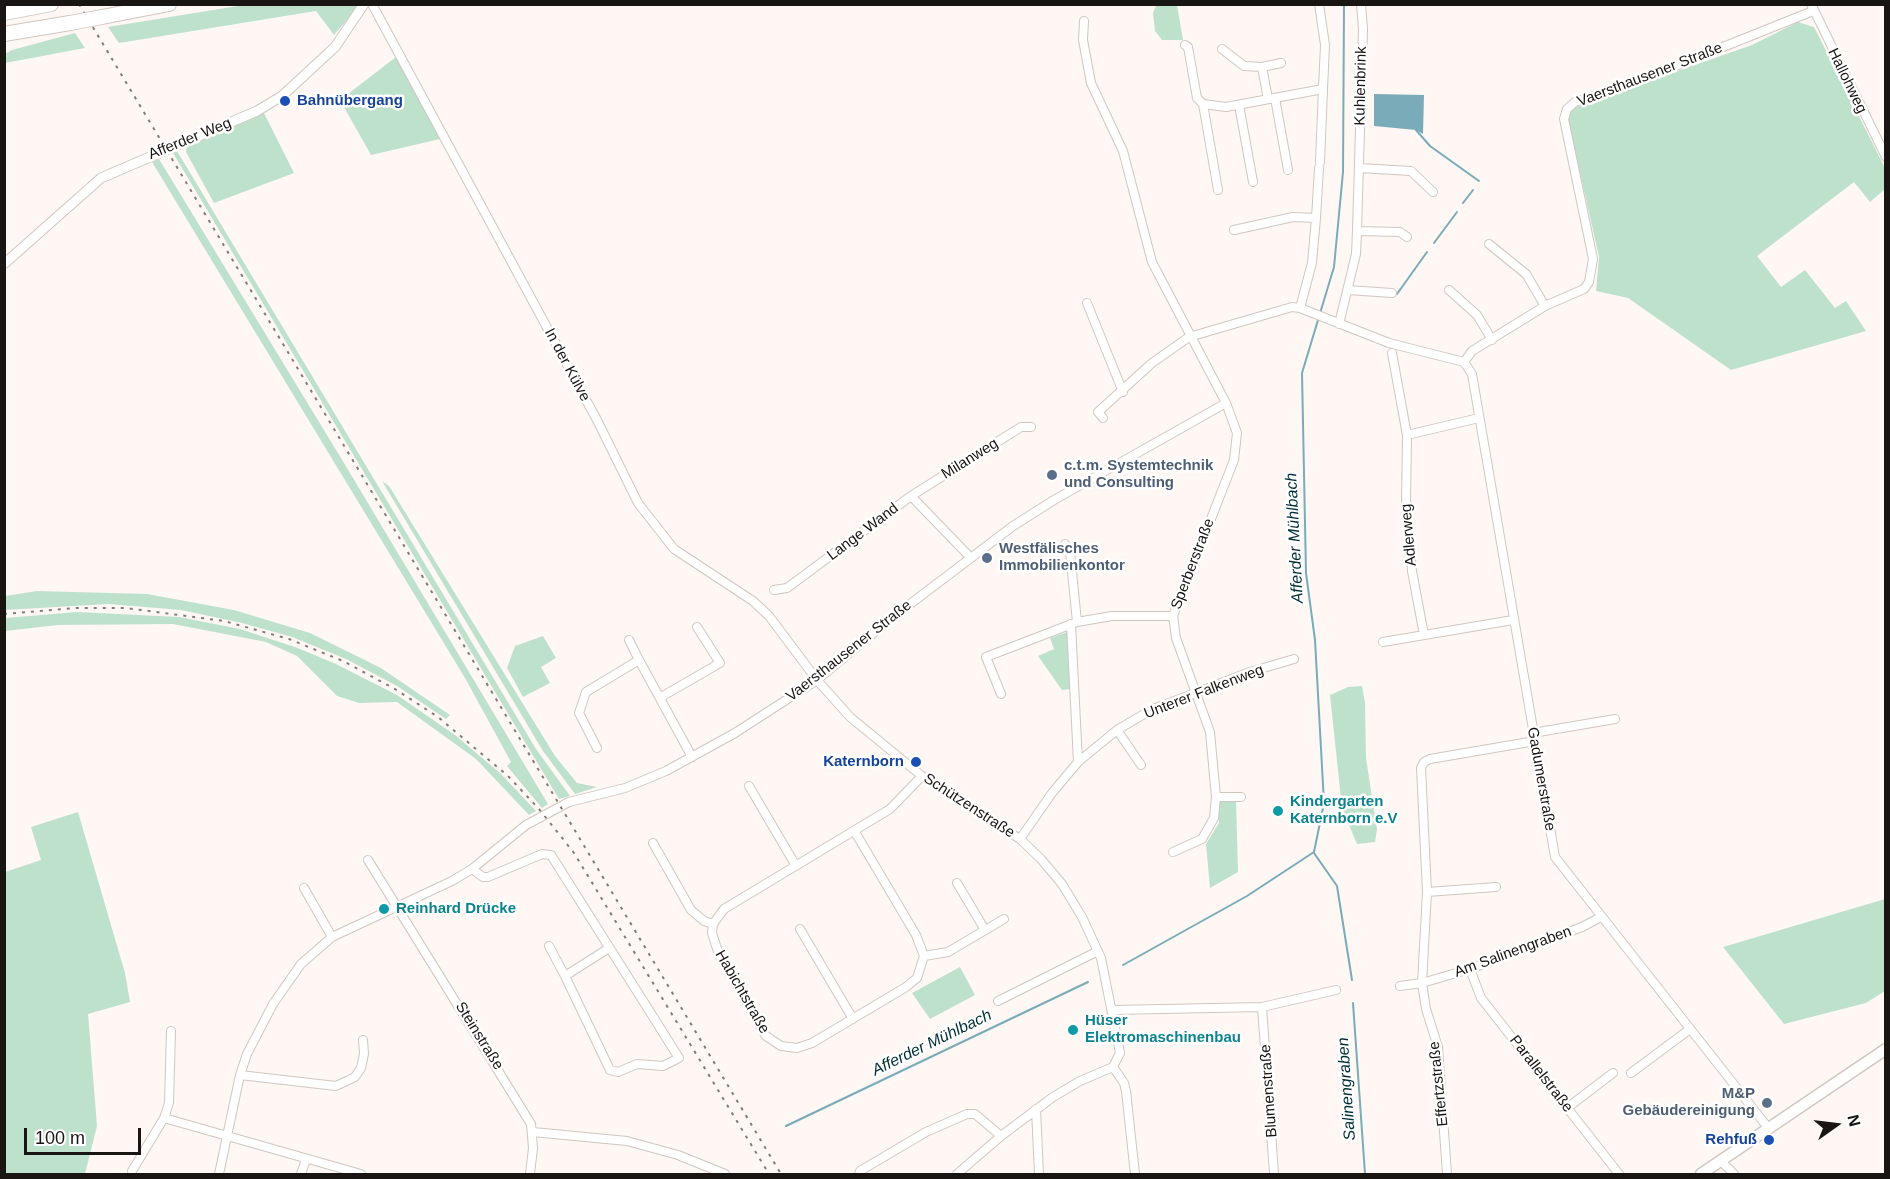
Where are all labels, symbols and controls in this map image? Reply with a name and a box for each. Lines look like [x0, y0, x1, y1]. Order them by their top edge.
street label: Vaersthausener Straße [1575, 39, 1725, 111]
street label: Kuhlenbrink [1351, 46, 1371, 126]
street label: Hallohweg [1824, 46, 1870, 116]
place label: Bahnübergang [297, 92, 403, 110]
marker: Bahnübergang [278, 94, 292, 108]
street label: Afferder Weg [146, 114, 234, 164]
street label: In der Külve [540, 325, 594, 405]
street label: Milanweg [938, 435, 1002, 483]
place label: c.t.m. Systemtechnik und Consulting [1064, 457, 1213, 492]
marker: c.t.m. Systemtechnik und Consulting [1045, 468, 1059, 482]
water label: Afferder Mühlbach [1282, 472, 1308, 604]
street label: Lange Wand [824, 499, 902, 565]
street label: Adlerweg [1397, 503, 1421, 567]
street label: Sperberstraße [1167, 516, 1219, 612]
place label: Westfälisches Immobilienkontor [999, 540, 1125, 575]
marker: Westfälisches Immobilienkontor [980, 551, 994, 565]
street label: Vaersthausener Straße [783, 597, 915, 705]
street label: Unterer Falkenweg [1142, 661, 1266, 723]
street label: Gadumerstraße [1523, 726, 1559, 832]
place label: Katernborn [823, 753, 904, 771]
marker: Katernborn [909, 755, 923, 769]
street label: Schützenstraße [920, 770, 1018, 842]
place label: Kindergarten Katernborn e.V [1290, 793, 1398, 828]
marker: Kindergarten Katernborn e.V [1271, 804, 1285, 818]
place label: Reinhard Drücke [396, 900, 516, 918]
marker: Reinhard Drücke [377, 902, 391, 916]
street label: Am Salinengraben [1452, 922, 1574, 982]
street label: Habichtstraße [711, 947, 773, 1037]
street label: Steinstraße [451, 999, 507, 1073]
water label: Afferder Mühlbach [869, 1006, 995, 1080]
place label: Hüser Elektromaschinenbau [1085, 1012, 1241, 1047]
marker: Hüser Elektromaschinenbau [1066, 1023, 1080, 1037]
street label: Parallelstraße [1505, 1032, 1577, 1116]
water label: Salinengraben [1334, 1037, 1360, 1141]
street label: Effertzstraße [1426, 1041, 1452, 1127]
street label: Blumenstraße [1257, 1044, 1281, 1138]
place label: M&P Gebäudereinigung [1622, 1085, 1755, 1120]
north arrow [1806, 1095, 1866, 1155]
marker: M&P Gebäudereinigung [1760, 1096, 1774, 1110]
text: N [1844, 1113, 1864, 1128]
scale bar [27, 1116, 144, 1154]
text: 100 m [35, 1128, 85, 1148]
place label: Rehfuß [1705, 1131, 1757, 1149]
marker: Rehfuß [1762, 1133, 1776, 1147]

